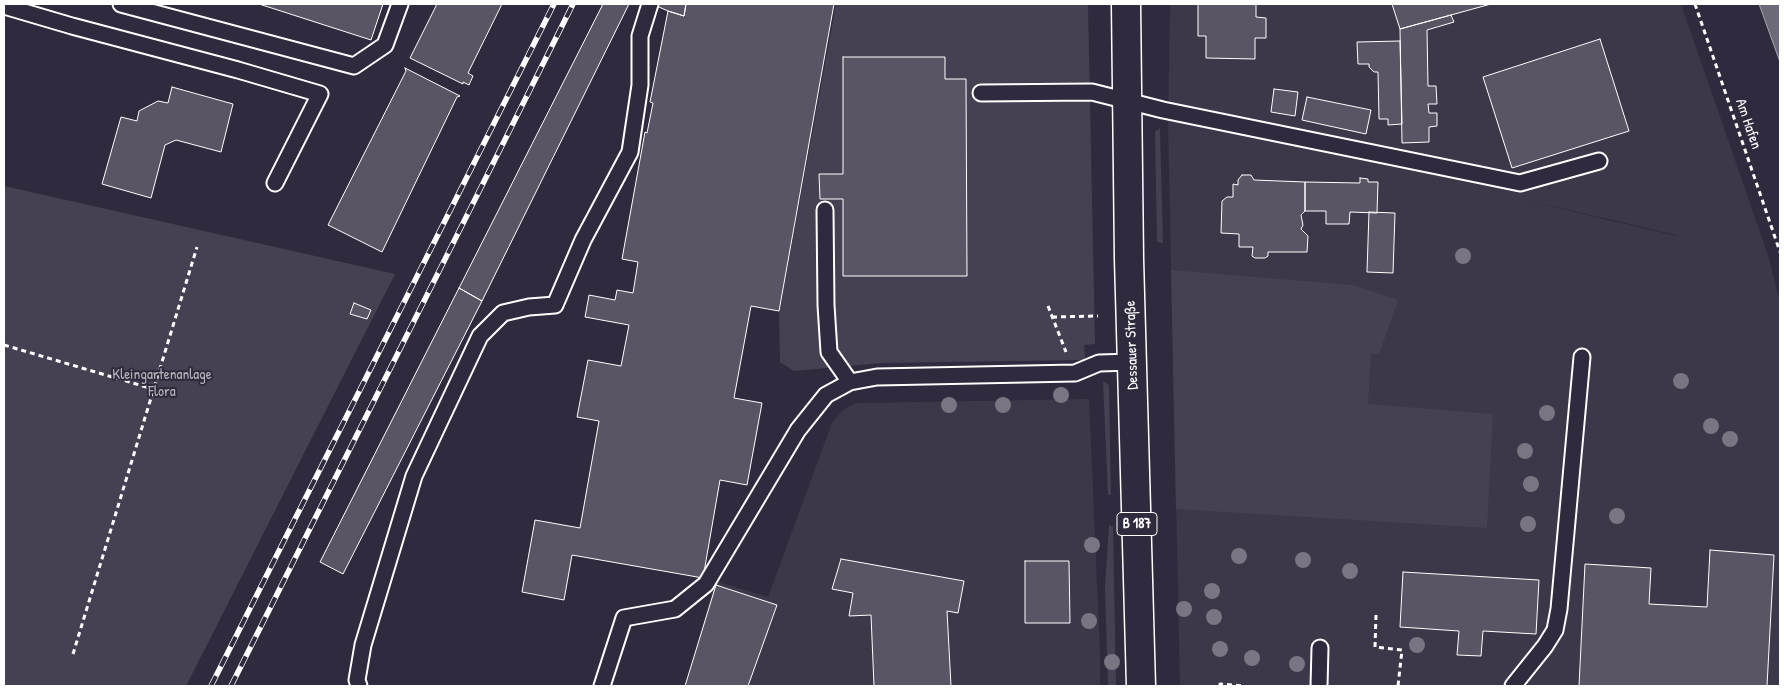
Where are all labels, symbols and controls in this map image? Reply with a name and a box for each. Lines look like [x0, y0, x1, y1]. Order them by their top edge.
street label: Am Hafen [1731, 96, 1765, 152]
street label: Dessauer Straße [1121, 300, 1143, 390]
park label: Kleingartenanlage Flora [112, 366, 212, 401]
road number: B 187 [1117, 512, 1157, 536]

